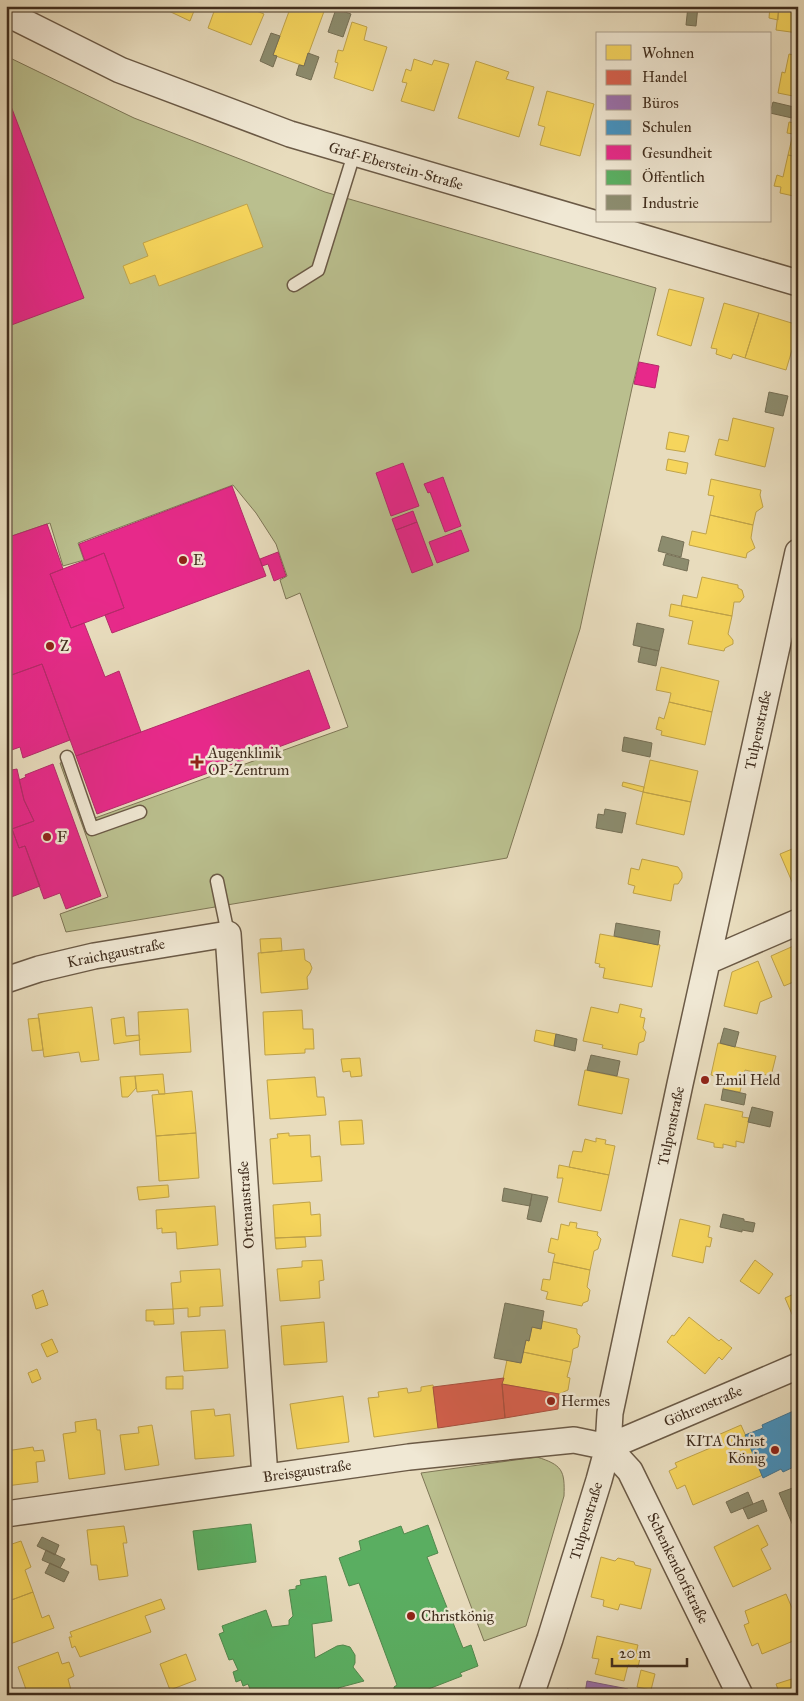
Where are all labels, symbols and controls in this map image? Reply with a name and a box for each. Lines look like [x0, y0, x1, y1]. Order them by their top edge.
legend [596, 32, 772, 222]
text: Wohnen [642, 44, 694, 62]
text: Handel [642, 68, 688, 86]
text: Büros [642, 94, 679, 112]
text: Schulen [642, 118, 692, 136]
street label: Graf-Eberstein-Straße [327, 138, 465, 194]
text: Gesundheit [642, 144, 713, 162]
text: Öffentlich [642, 167, 705, 186]
text: Industrie [642, 194, 699, 212]
place label: E [193, 551, 204, 569]
marker: E [177, 554, 189, 566]
place label: Z [60, 637, 69, 655]
marker: Z [44, 640, 56, 652]
street label: Tulpenstraße [741, 689, 775, 771]
place label: Augenklinik OP-Zentrum [207, 744, 290, 779]
marker: Augenklinik OP-Zentrum [190, 755, 204, 769]
place label: F [57, 828, 67, 846]
marker: F [41, 831, 53, 843]
street label: Kraichgaustraße [65, 935, 167, 971]
place label: Emil Held [715, 1071, 781, 1089]
marker: Emil Held [699, 1074, 711, 1086]
street label: Tulpenstraße [654, 1085, 688, 1167]
street label: Ortenaustraße [234, 1161, 258, 1249]
street label: Göhrenstraße [661, 1381, 745, 1431]
place label: Hermes [561, 1392, 610, 1410]
marker: Hermes [545, 1395, 557, 1407]
place label: KITA Christ König [685, 1432, 766, 1467]
marker: KITA Christ König [769, 1444, 781, 1456]
street label: Breisgaustraße [262, 1456, 352, 1486]
street label: Tulpenstraße [566, 1480, 606, 1562]
street label: Schenkendorfstraße [643, 1509, 713, 1627]
place label: Christkönig [421, 1607, 495, 1625]
marker: Christkönig [405, 1610, 417, 1622]
scale bar [612, 1636, 686, 1668]
text: 20 m [619, 1644, 651, 1662]

